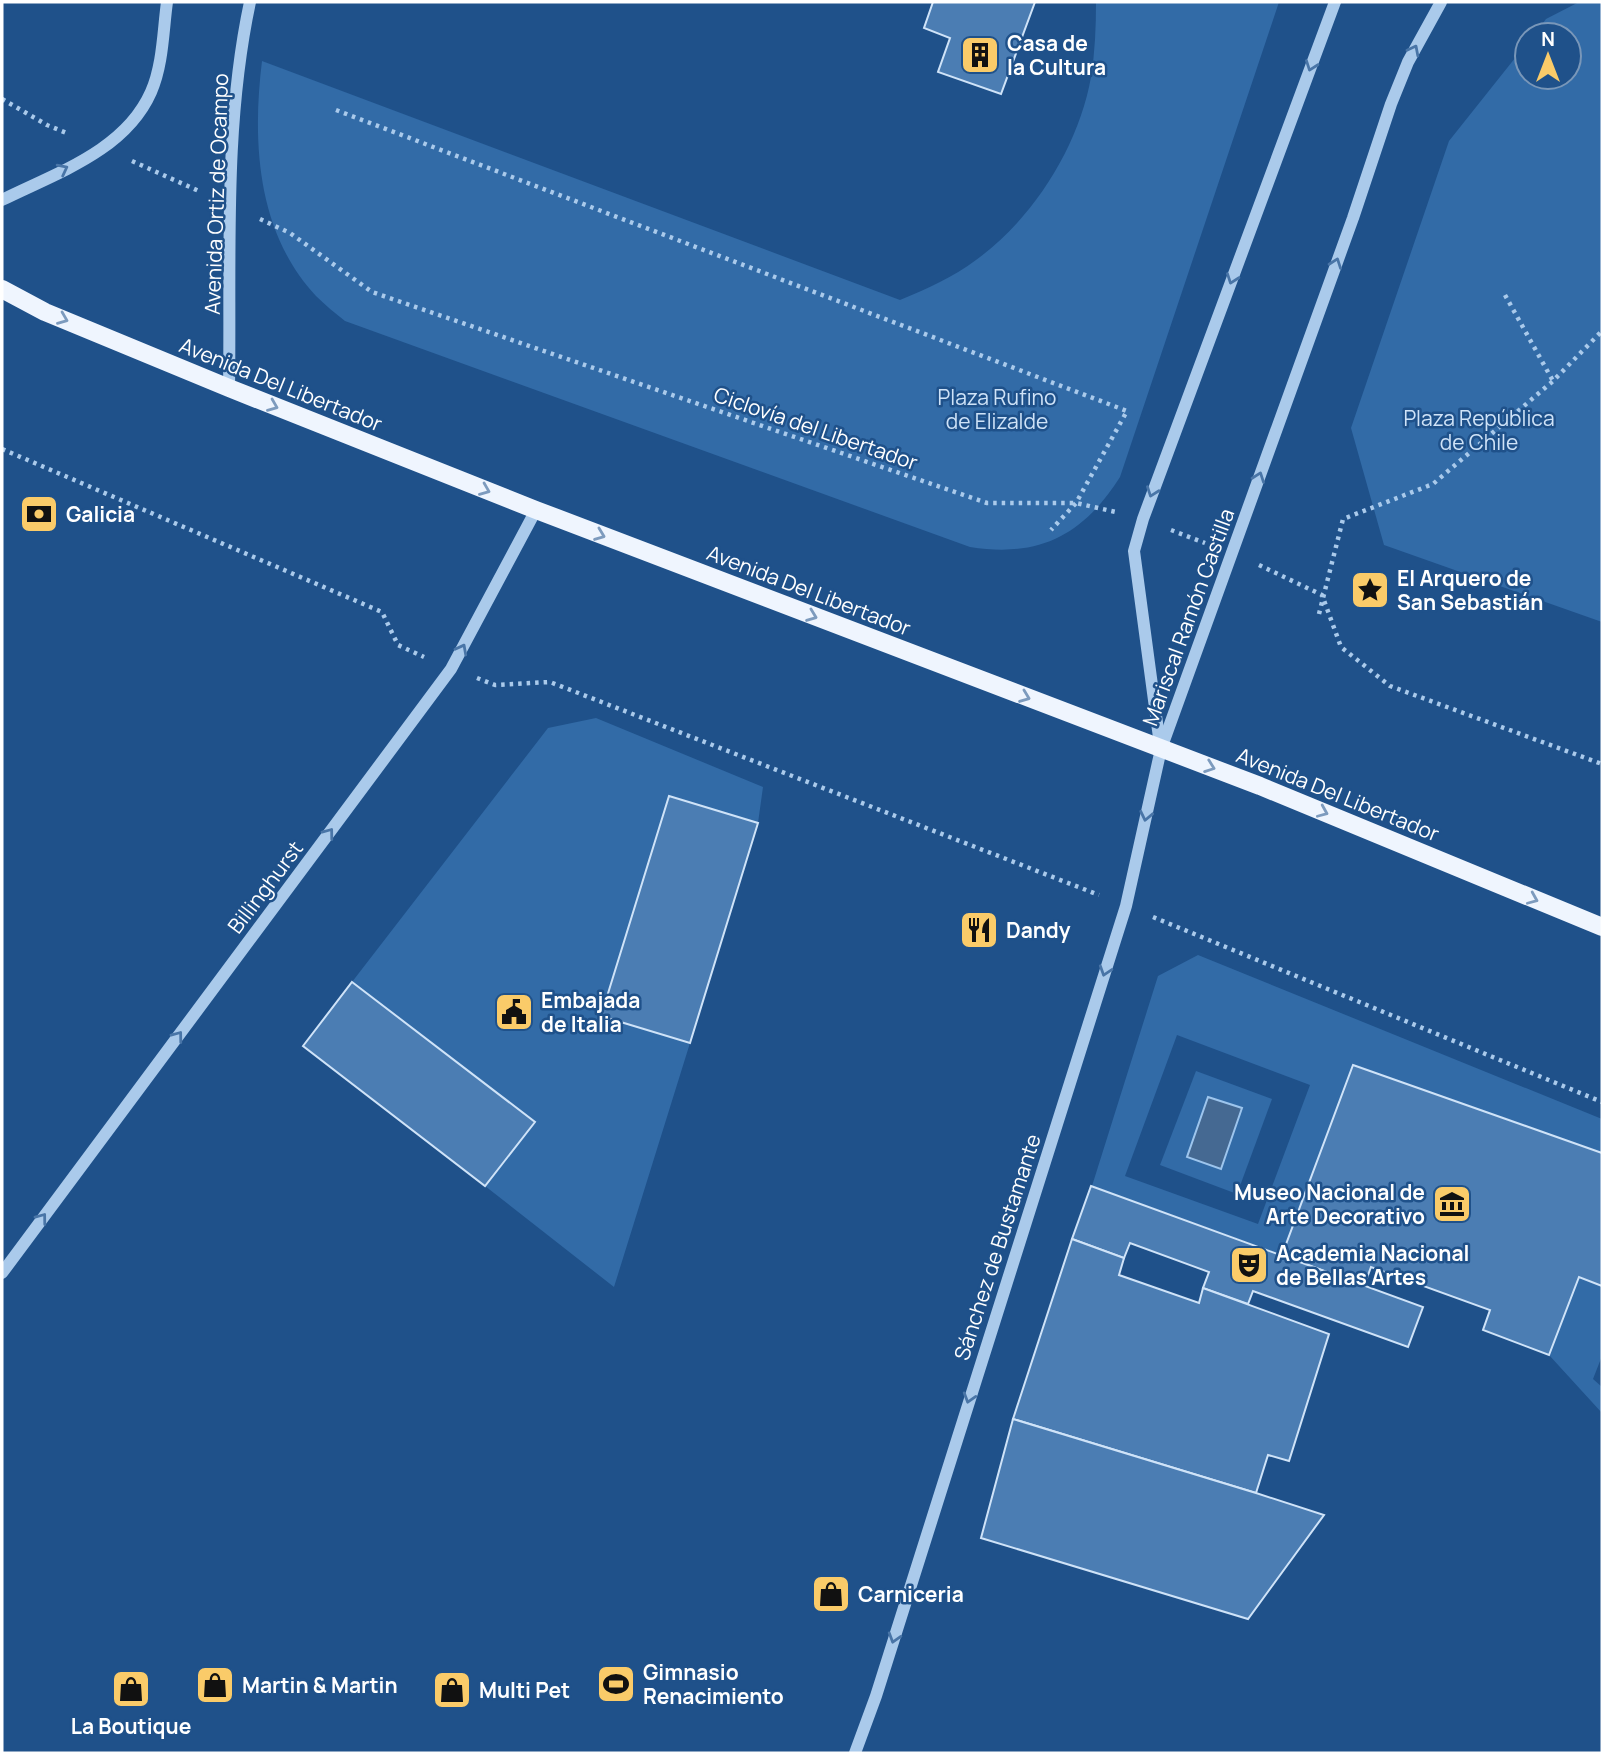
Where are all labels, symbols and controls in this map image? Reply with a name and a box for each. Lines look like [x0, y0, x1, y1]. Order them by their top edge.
north arrow [1513, 21, 1583, 91]
text: N [1541, 26, 1555, 52]
place label: Casa de la Cultura [1007, 29, 1106, 81]
building icon: Casa de la Cultura [959, 34, 1001, 76]
one-way arrow [1406, 45, 1420, 57]
one-way arrow [1305, 59, 1319, 71]
street label: Avenida Ortiz de Ocampo [198, 73, 234, 315]
one-way arrow [56, 163, 68, 177]
one-way arrow [1328, 258, 1342, 270]
one-way arrow [1226, 272, 1240, 284]
one-way arrow [56, 311, 68, 325]
street label: Avenida Del Libertador [176, 331, 387, 438]
street label: Ciclovía del Libertador [710, 380, 922, 476]
park label: Plaza Rufino de Elizalde [938, 383, 1056, 435]
one-way arrow [267, 397, 279, 411]
park label: Plaza República de Chile [1403, 404, 1555, 456]
one-way arrow [1251, 472, 1265, 484]
one-way arrow [478, 481, 490, 495]
one-way arrow [1147, 486, 1161, 498]
bank icon: Galicia [18, 493, 60, 535]
place label: Galicia [66, 500, 135, 528]
street label: Mariscal Ramón Castilla [1136, 504, 1240, 730]
one-way arrow [593, 526, 605, 540]
street label: Avenida Del Libertador [703, 538, 915, 642]
place label: El Arquero de San Sebastián [1397, 564, 1543, 616]
place icon: El Arquero de San Sebastián [1349, 569, 1391, 611]
one-way arrow [806, 608, 818, 622]
one-way arrow [454, 644, 467, 656]
one-way arrow [1018, 689, 1030, 703]
street label: Avenida Del Libertador [1233, 741, 1444, 848]
one-way arrow [1204, 759, 1216, 773]
one-way arrow [1316, 803, 1328, 817]
one-way arrow [1140, 810, 1155, 822]
one-way arrow [320, 829, 333, 841]
street label: Billinghurst [221, 835, 309, 939]
one-way arrow [1526, 890, 1538, 904]
restaurant icon: Dandy [958, 909, 1000, 951]
place label: Dandy [1006, 916, 1071, 944]
one-way arrow [1099, 965, 1114, 977]
place label: Embajada de Italia [541, 986, 640, 1038]
public building icon: Embajada de Italia [493, 991, 535, 1033]
one-way arrow [170, 1031, 183, 1043]
street label: Sánchez de Bustamante [947, 1130, 1047, 1364]
place label: Museo Nacional de Arte Decorativo [1234, 1178, 1425, 1230]
museum icon: Museo Nacional de Arte Decorativo [1431, 1183, 1473, 1225]
one-way arrow [34, 1213, 47, 1226]
place label: Academia Nacional de Bellas Artes [1276, 1239, 1469, 1291]
theatre icon: Academia Nacional de Bellas Artes [1228, 1244, 1270, 1286]
one-way arrow [962, 1391, 977, 1403]
shop icon: Carniceria [810, 1573, 852, 1615]
place label: Carniceria [858, 1580, 964, 1608]
one-way arrow [887, 1632, 902, 1644]
place label: Gimnasio Renacimiento [643, 1658, 784, 1710]
sports icon: Gimnasio Renacimiento [595, 1663, 637, 1705]
shop icon: Martin & Martin [194, 1664, 236, 1706]
shop icon: La Boutique [110, 1668, 152, 1710]
shop icon: Multi Pet [431, 1669, 473, 1711]
place label: Martin & Martin [242, 1671, 398, 1699]
place label: Multi Pet [479, 1676, 570, 1704]
place label: La Boutique [71, 1712, 191, 1740]

